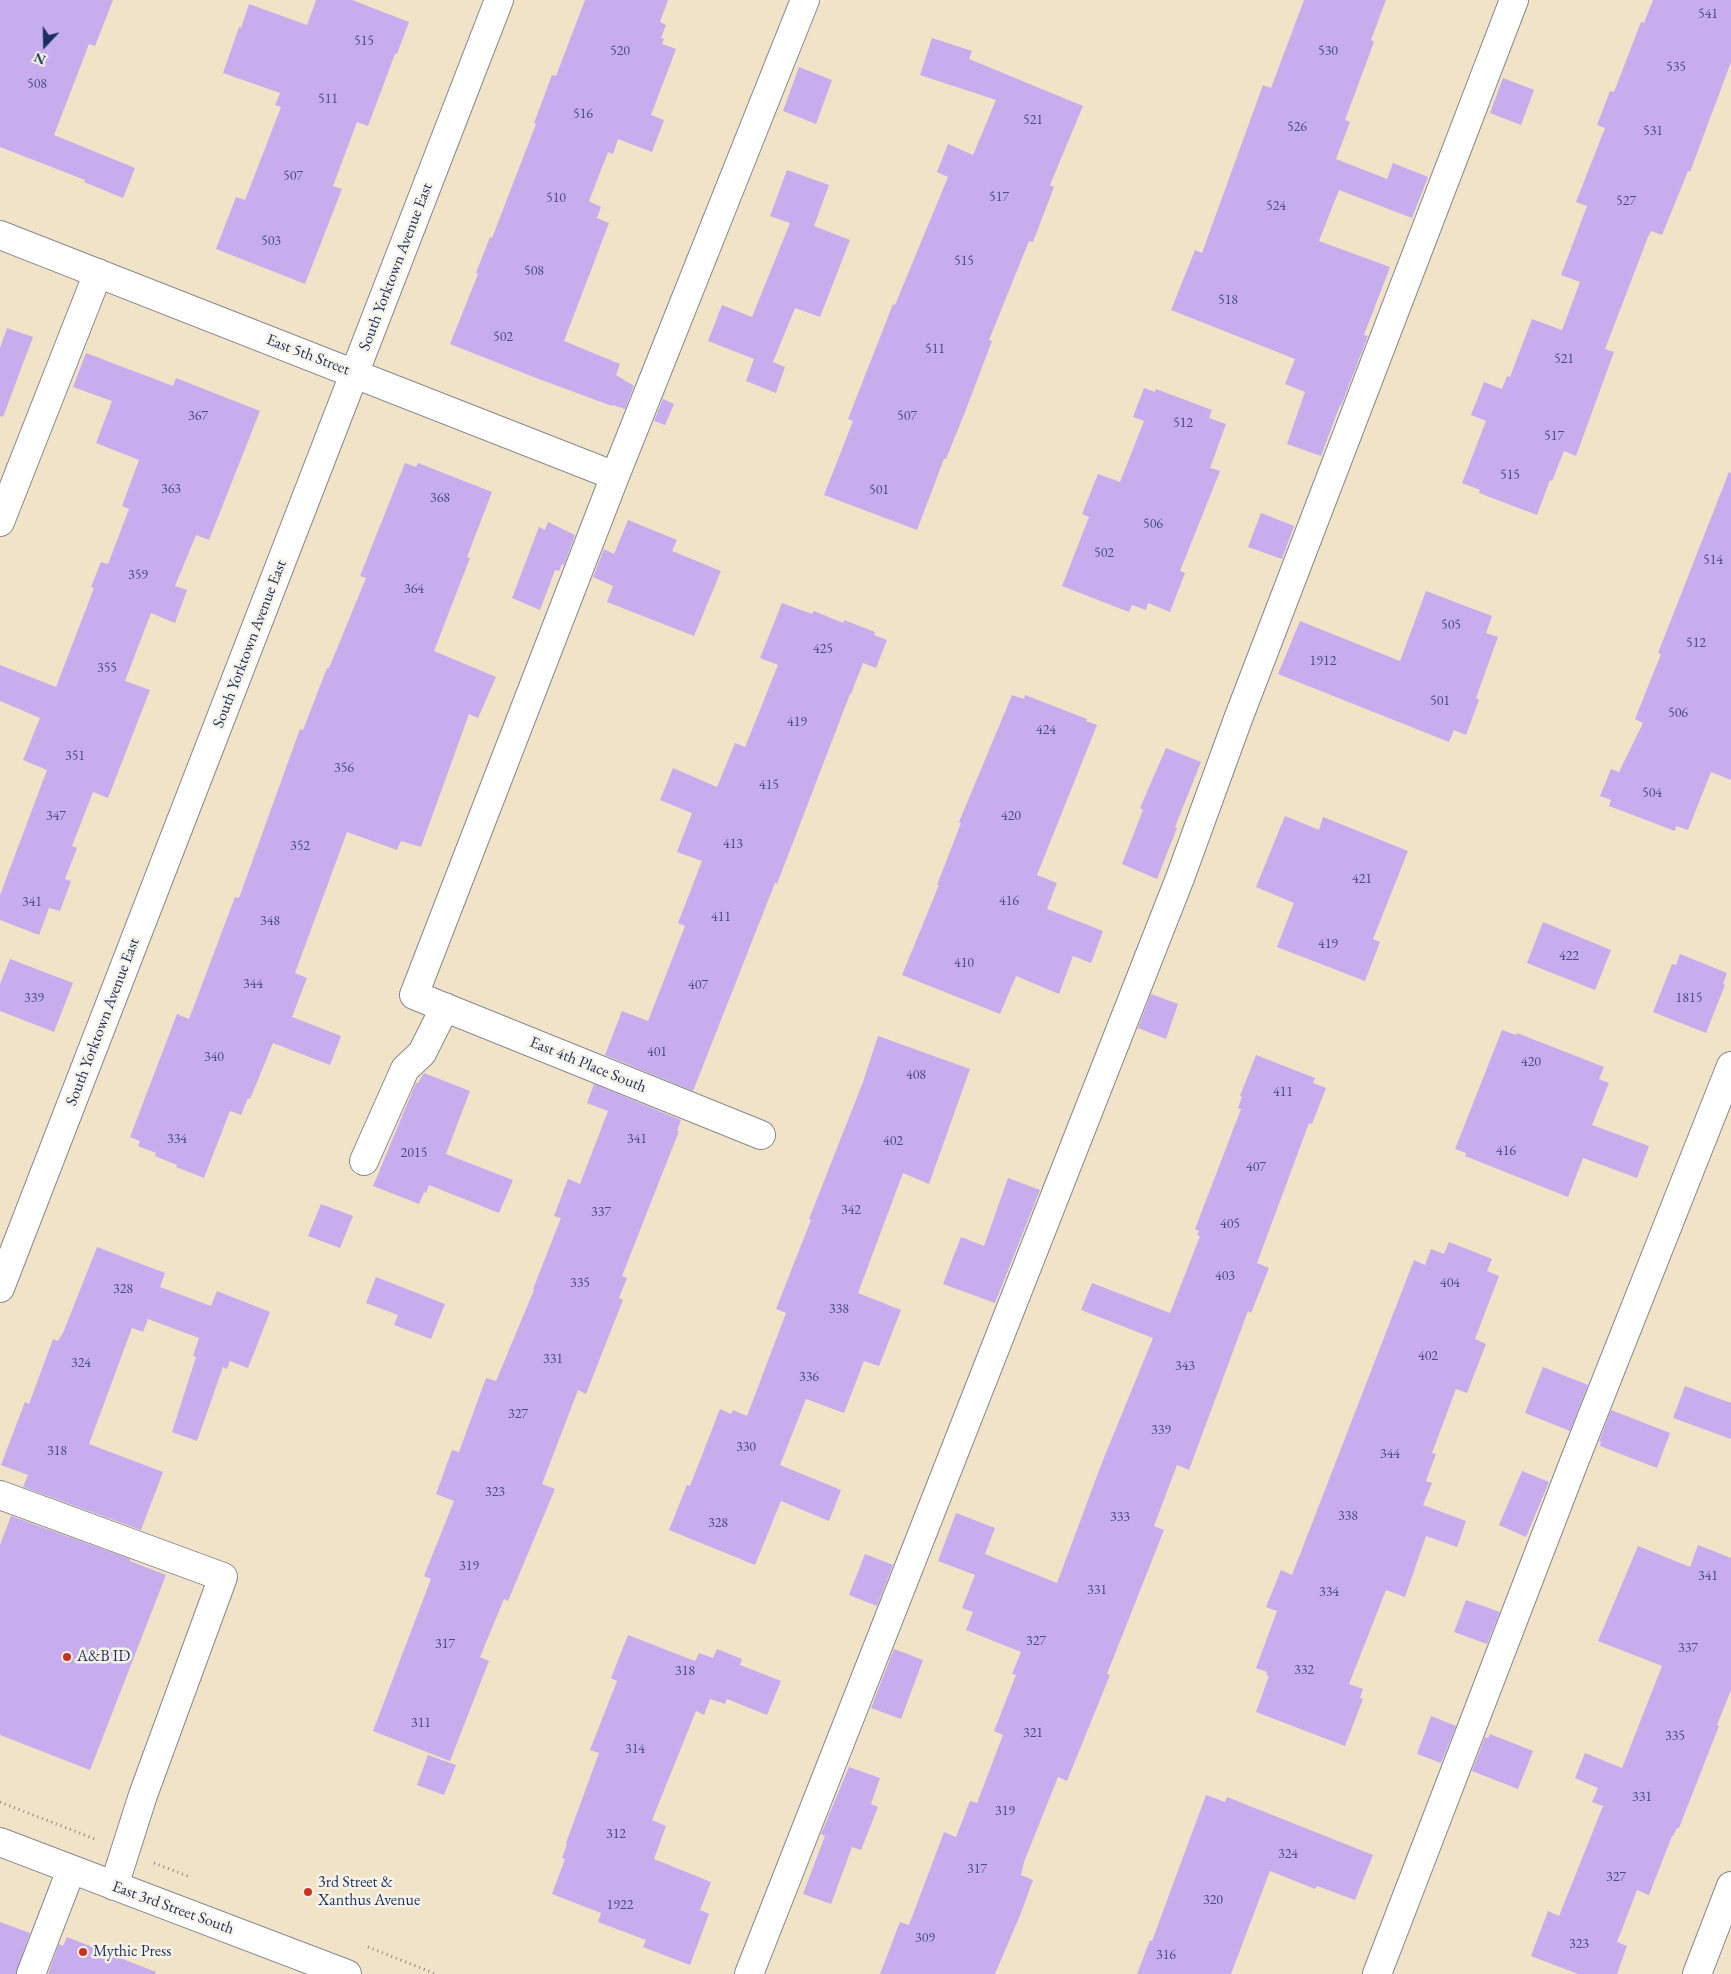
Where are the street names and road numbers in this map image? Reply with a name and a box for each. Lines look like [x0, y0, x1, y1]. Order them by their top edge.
street label: South Yorktown Avenue East [355, 180, 437, 354]
street label: East 5th Street [264, 330, 352, 380]
street label: South Yorktown Avenue East [209, 557, 291, 731]
street label: South Yorktown Avenue East [62, 935, 144, 1109]
street label: East 4th Place South [527, 1033, 649, 1097]
street label: East 3rd Street South [110, 1877, 236, 1939]

